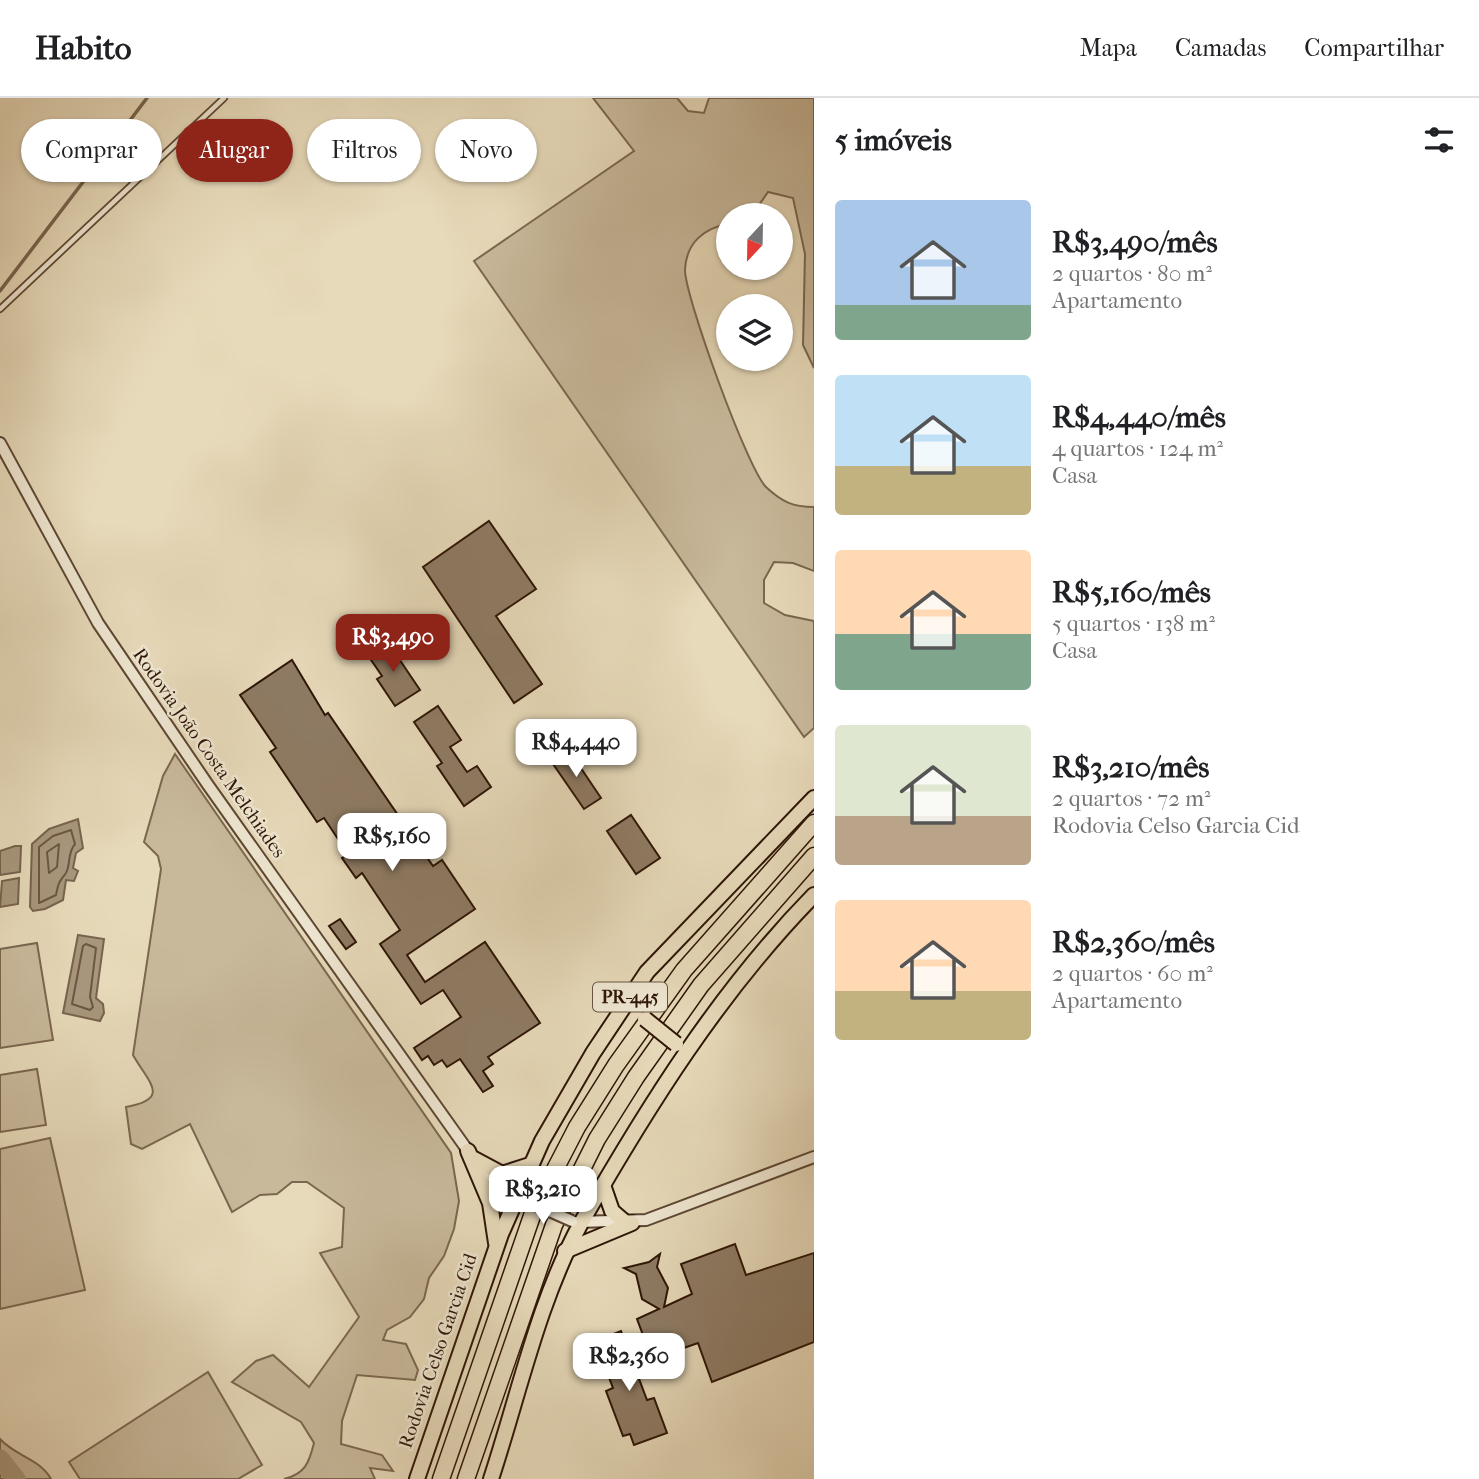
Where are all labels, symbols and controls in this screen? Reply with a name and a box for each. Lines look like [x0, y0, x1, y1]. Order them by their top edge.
text: Habito [35, 29, 132, 68]
text: Mapa [1080, 34, 1137, 62]
text: Camadas [1175, 34, 1266, 62]
text: Compartilhar [1304, 34, 1444, 62]
chip: Comprar [21, 119, 162, 182]
chip: Alugar [176, 119, 293, 182]
chip: Filtros [307, 119, 421, 182]
chip: Novo [435, 119, 537, 182]
icon: filters [1420, 121, 1458, 159]
text: 5 imóveis [835, 123, 952, 158]
north arrow [716, 203, 793, 280]
map controls [716, 203, 793, 371]
text: R$3,490/mês [1052, 225, 1218, 260]
icon: home [891, 228, 975, 312]
text: 2 quartos · 80 m² [1052, 260, 1212, 287]
text: Apartamento [1052, 287, 1182, 314]
button: layers [716, 294, 793, 371]
text: R$4,440/mês [1052, 400, 1226, 435]
icon: home [891, 403, 975, 487]
text: 4 quartos · 124 m² [1052, 435, 1223, 462]
text: Casa [1052, 462, 1097, 489]
text: R$5,160/mês [1052, 575, 1211, 610]
icon: home [891, 578, 975, 662]
text: 5 quartos · 138 m² [1052, 610, 1215, 637]
pin: R$3,490 [328, 614, 458, 674]
text: R$3,490 [352, 623, 434, 650]
text: Casa [1052, 637, 1097, 664]
street label: Rodovia João Costa Melchiades [128, 644, 290, 862]
pin: R$4,440 [511, 720, 641, 779]
text: R$4,440 [532, 728, 620, 755]
text: R$3,210/mês [1052, 750, 1209, 785]
icon: home [891, 753, 975, 837]
text: 2 quartos · 72 m² [1052, 785, 1211, 812]
text: Rodovia Celso Garcia Cid [1052, 812, 1300, 839]
pin: R$5,160 [327, 814, 457, 873]
text: R$5,160 [353, 822, 431, 849]
text: R$2,360/mês [1052, 925, 1215, 960]
icon: home [891, 928, 975, 1012]
text: 2 quartos · 60 m² [1052, 960, 1213, 987]
road number: PR-445 [593, 982, 667, 1012]
text: Apartamento [1052, 987, 1182, 1014]
pin: R$3,210 [478, 1166, 608, 1226]
text: R$3,210 [505, 1175, 581, 1202]
street label: Rodovia Celso Garcia Cid [394, 1250, 482, 1451]
pin: R$2,360 [564, 1334, 694, 1393]
text: R$2,360 [589, 1342, 669, 1369]

